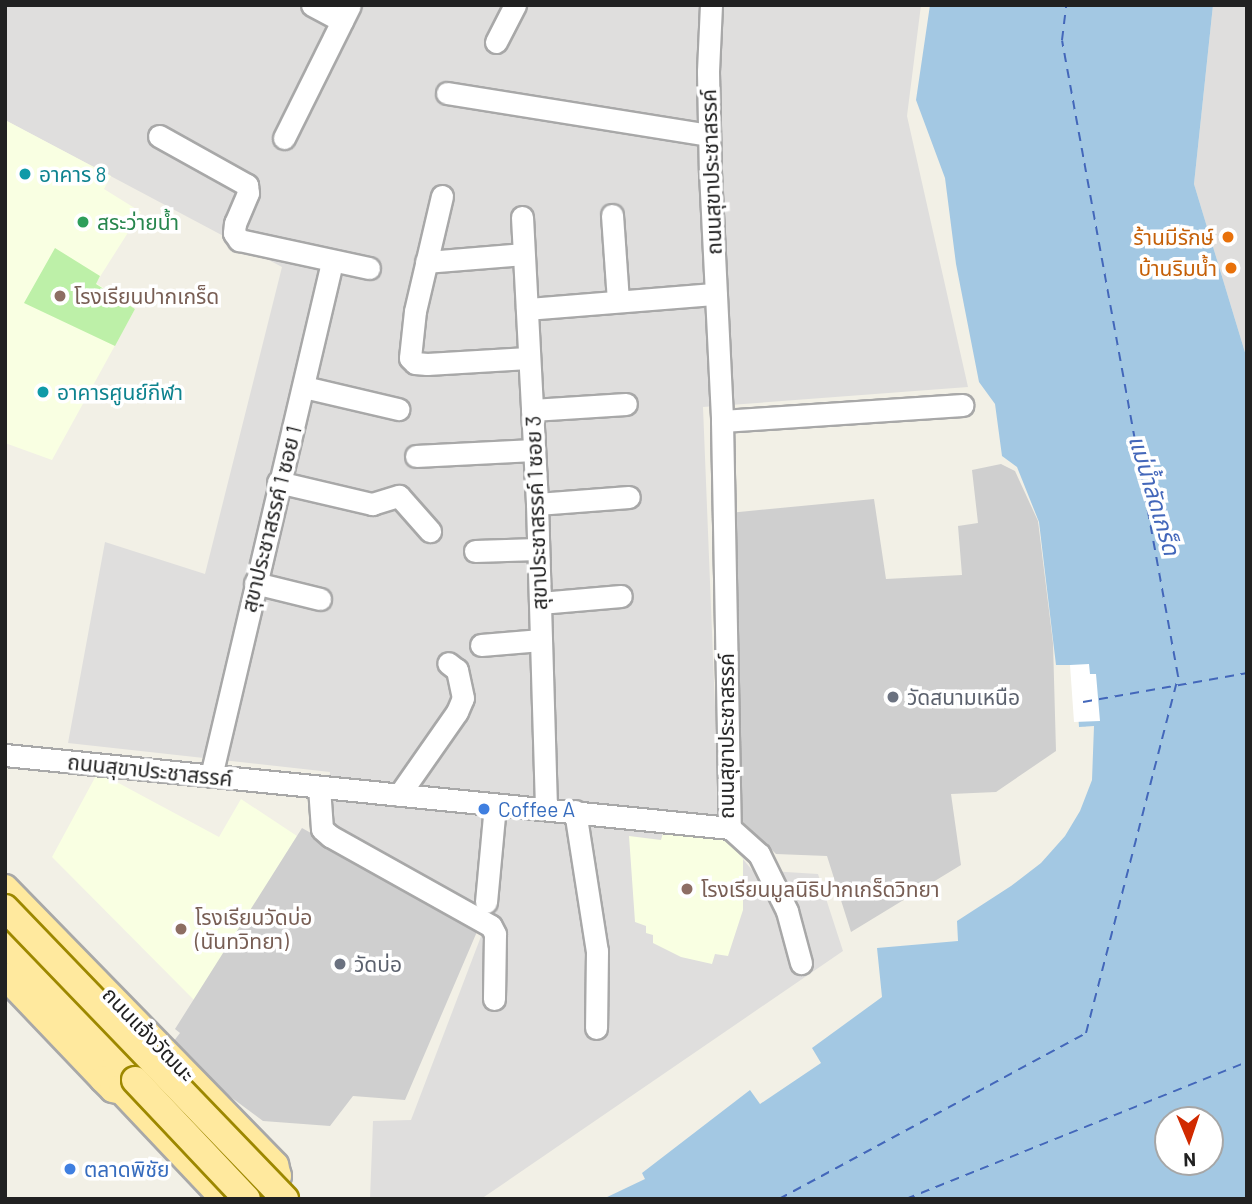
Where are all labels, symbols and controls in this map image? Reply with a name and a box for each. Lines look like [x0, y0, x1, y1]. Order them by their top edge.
street label: ถนนสุขาประชาสรรค์ [696, 89, 726, 255]
place label: อาคาร 8 [39, 161, 106, 187]
marker: อาคาร 8 [17, 166, 33, 182]
place label: สระว่ายน้ำ [97, 209, 179, 235]
marker: สระว่ายน้ำ [75, 214, 91, 230]
place label: ร้านมีรักษ์ [1133, 224, 1214, 250]
marker: ร้านมีรักษ์ [1220, 229, 1236, 245]
place label: บ้านริมน้ำ [1138, 255, 1217, 281]
marker: บ้านริมน้ำ [1223, 260, 1239, 276]
place label: โรงเรียนปากเกร็ด [74, 283, 219, 309]
marker: โรงเรียนปากเกร็ด [52, 288, 68, 304]
place label: อาคารศูนย์กีฬา [57, 379, 183, 405]
marker: อาคารศูนย์กีฬา [35, 384, 51, 400]
street label: สุขาประชาสรรค์ 1 ซอย 3 [520, 415, 552, 611]
street label: สุขาประชาสรรค์ 1 ซอย 1 [236, 423, 306, 615]
water label: แม่น้ำลัดเกร็ด [1124, 432, 1186, 558]
street label: ถนนสุขาประชาสรรค์ [713, 653, 739, 819]
place label: วัดสนามเหนือ [907, 684, 1020, 710]
marker: วัดสนามเหนือ [885, 689, 901, 705]
street label: ถนนสุขาประชาสรรค์ [66, 749, 234, 791]
place label: Coffee A [498, 796, 575, 822]
marker: Coffee A [476, 801, 492, 817]
place label: โรงเรียนมูลนิธิปากเกร็ดวิทยา [701, 876, 939, 902]
marker: โรงเรียนมูลนิธิปากเกร็ดวิทยา [679, 881, 695, 897]
place label: โรงเรียนวัดบ่อ (นันทวิทยา) [195, 904, 312, 954]
marker: โรงเรียนวัดบ่อ (นันทวิทยา) [173, 921, 189, 937]
place label: วัดบ่อ [354, 951, 402, 977]
marker: วัดบ่อ [332, 956, 348, 972]
street label: ถนนแจ้งวัฒนะ [98, 982, 200, 1086]
north arrow [1154, 1106, 1224, 1176]
text: N [1183, 1149, 1196, 1172]
place label: ตลาดพิชัย [84, 1156, 169, 1182]
marker: ตลาดพิชัย [62, 1161, 78, 1177]

